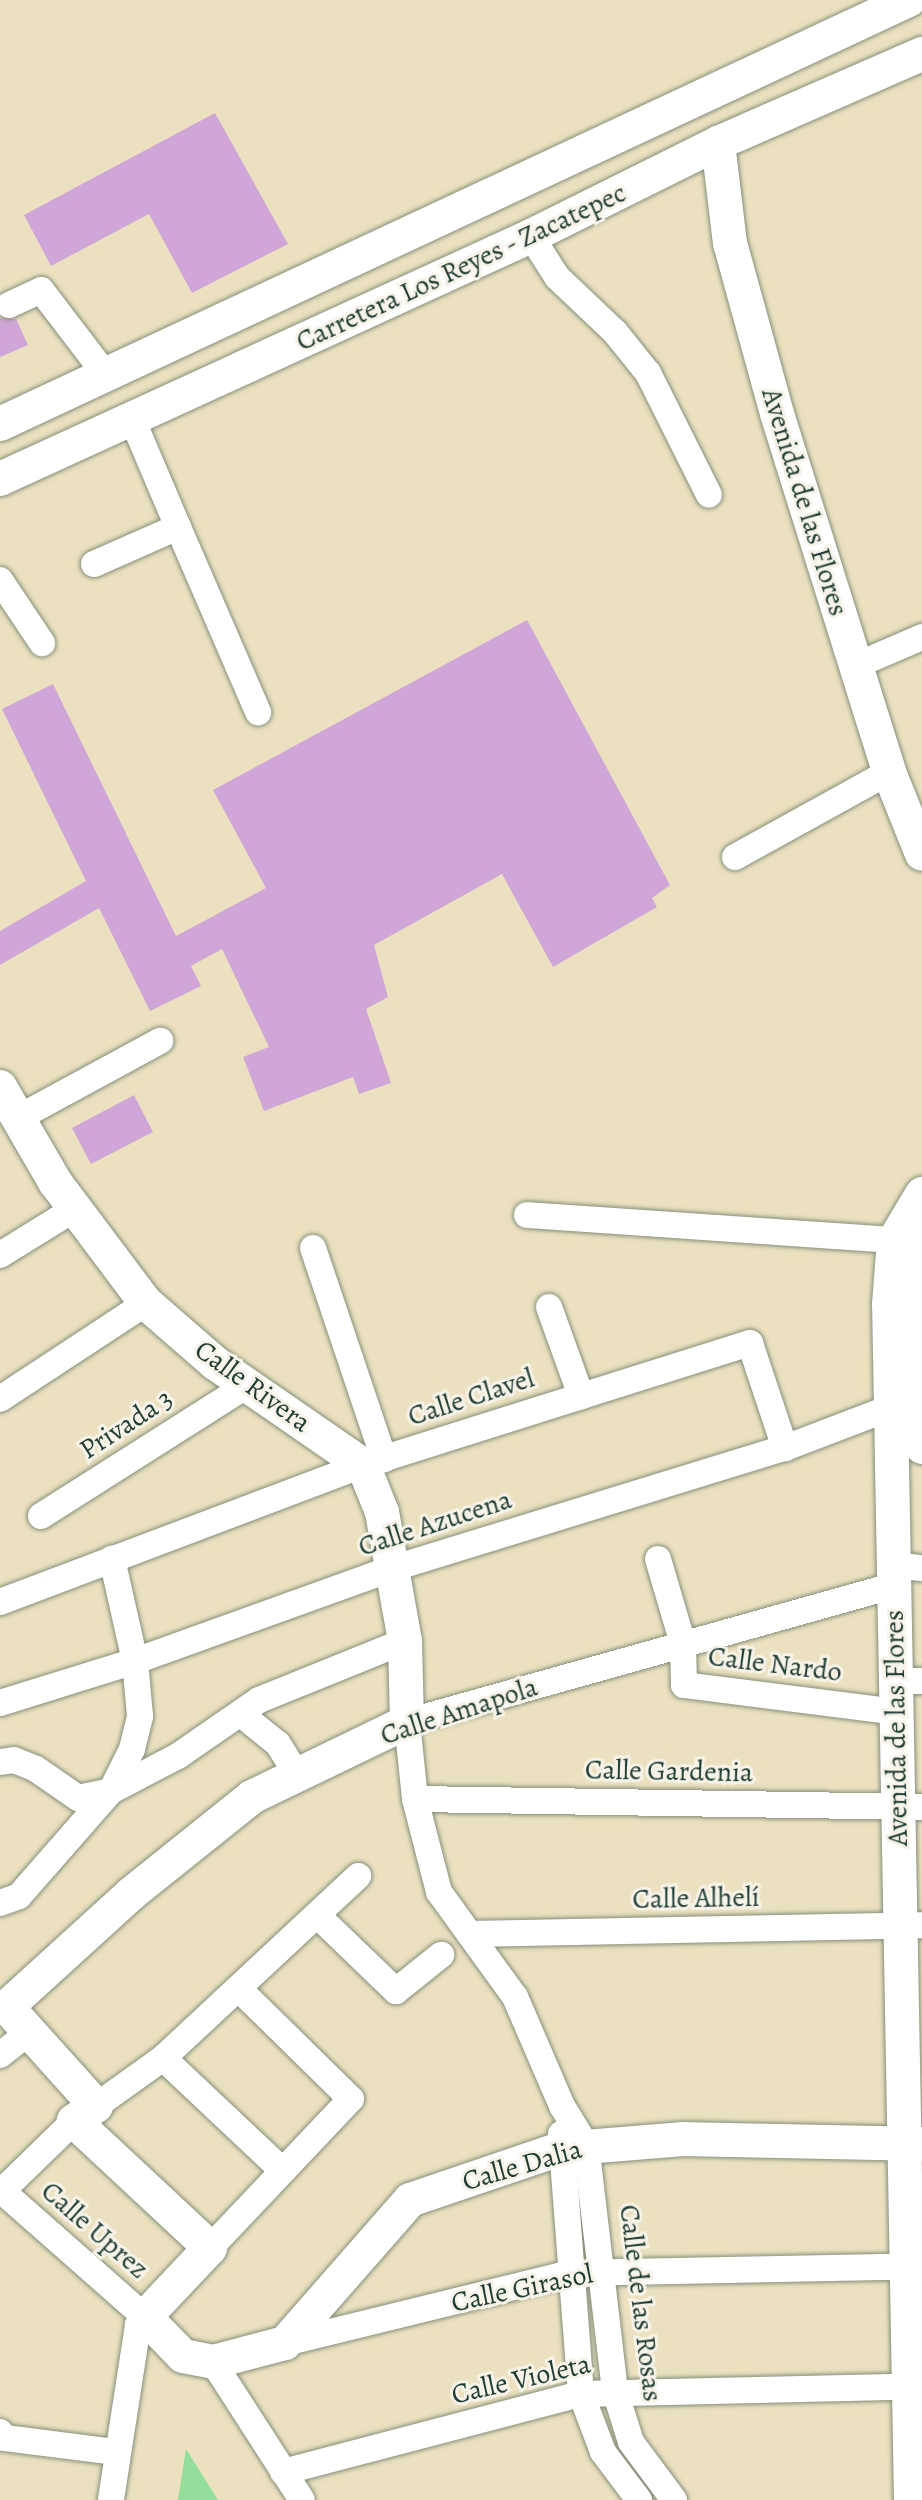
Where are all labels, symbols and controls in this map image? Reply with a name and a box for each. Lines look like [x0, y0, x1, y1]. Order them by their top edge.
street label: Carretera Los Reyes - Zacatepec [290, 175, 632, 359]
street label: Avenida de las Flores [754, 384, 856, 620]
street label: Calle Rivera [188, 1333, 318, 1439]
street label: Calle Clavel [404, 1361, 538, 1433]
street label: Privada 3 [73, 1382, 179, 1466]
street label: Calle Azucena [354, 1482, 516, 1564]
street label: Avenida de las Flores [877, 1610, 915, 1846]
street label: Calle Nardo [706, 1639, 844, 1689]
street label: Calle Amapola [376, 1670, 542, 1752]
street label: Calle Gardenia [585, 1753, 753, 1789]
street label: Calle Alhelí [632, 1880, 760, 1916]
street label: Calle Dalia [458, 2132, 586, 2198]
street label: Calle Uprez [34, 2174, 156, 2286]
street label: Calle de las Rosas [612, 2203, 670, 2403]
street label: Calle Girasol [448, 2257, 596, 2319]
street label: Calle Violeta [448, 2347, 594, 2411]

